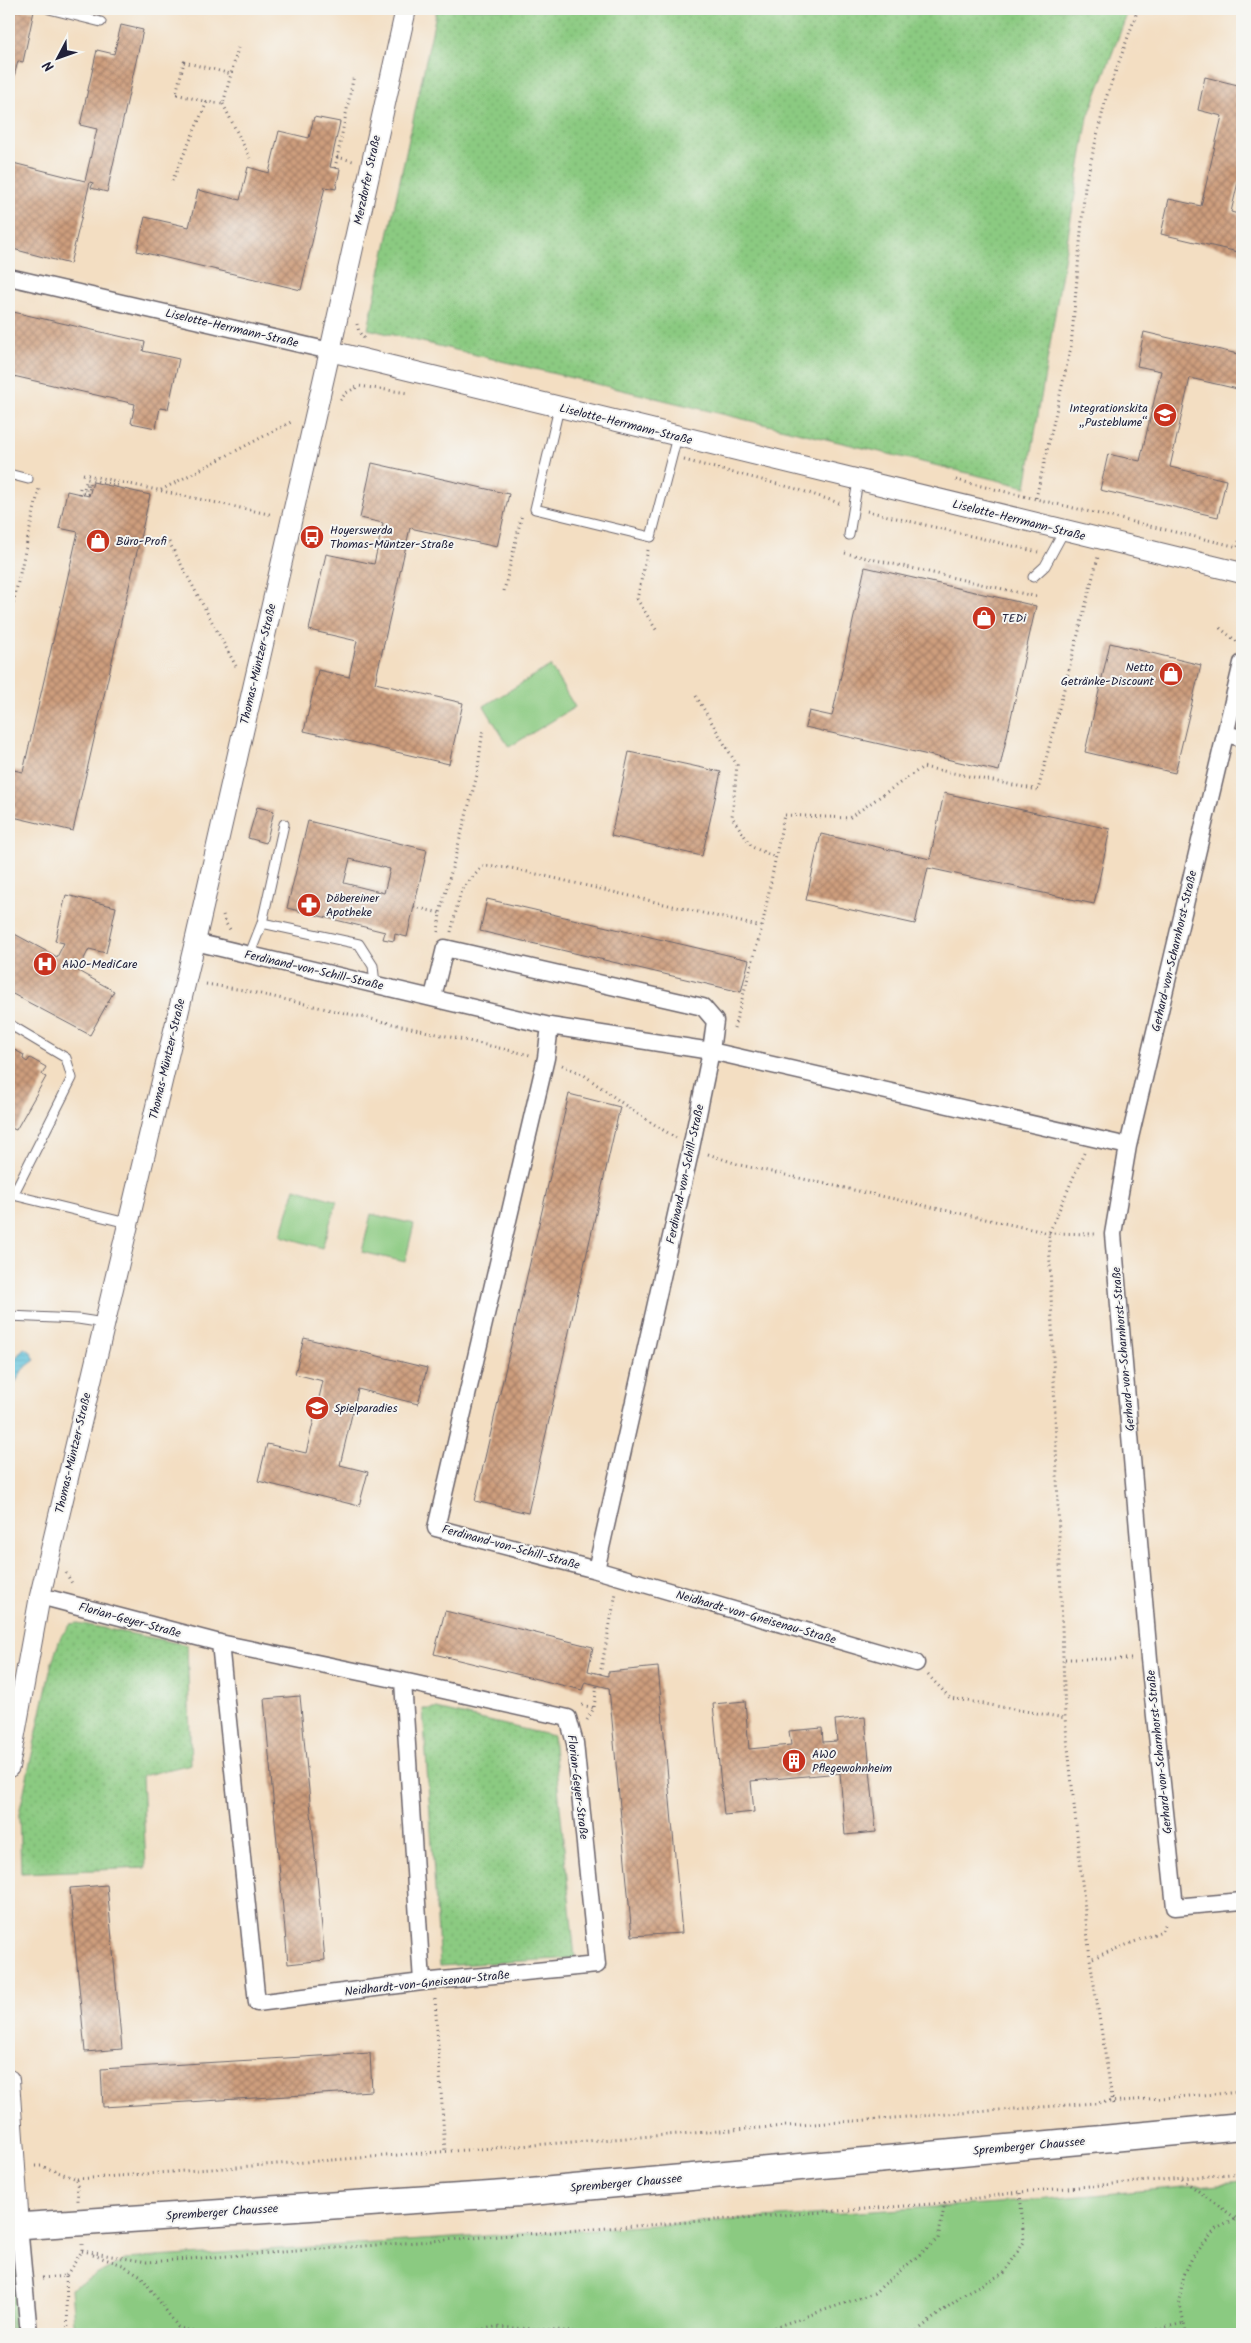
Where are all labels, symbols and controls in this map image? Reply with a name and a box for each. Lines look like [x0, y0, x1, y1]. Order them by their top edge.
north arrow [32, 32, 82, 82]
text: N [38, 55, 60, 76]
street label: Merzdorfer Straße [349, 133, 386, 227]
street label: Liselotte-Herrmann-Straße [163, 304, 301, 353]
street label: Liselotte-Herrmann-Straße [557, 399, 695, 450]
place label: Integrationskita „Pusteblume“ [1069, 399, 1148, 432]
school or university icon: Integrationskita „Pusteblume“ [1152, 402, 1178, 428]
street label: Liselotte-Herrmann-Straße [950, 495, 1088, 546]
place label: Hoyerswerda Thomas-Müntzer-Straße [330, 521, 454, 554]
bus stop icon: Hoyerswerda Thomas-Müntzer-Straße [299, 524, 325, 550]
shop icon: Büro-Profi [85, 528, 111, 554]
place label: Büro-Profi [116, 532, 167, 551]
street label: Thomas-Müntzer-Straße [235, 601, 282, 726]
shop icon: TEDi [971, 605, 997, 631]
place label: TEDi [1002, 609, 1027, 628]
place label: Netto Getränke-Discount [1061, 658, 1154, 691]
shop icon: Netto Getränke-Discount [1158, 661, 1184, 687]
street label: Gerhard-von-Scharnhorst-Straße [1147, 868, 1202, 1034]
place label: Döbereiner Apotheke [326, 889, 380, 922]
pharmacy icon: Döbereiner Apotheke [296, 892, 322, 918]
street label: Ferdinand-von-Schill-Straße [242, 945, 386, 996]
hospital icon: AWO-MediCare [32, 951, 58, 977]
place label: AWO-MediCare [62, 955, 138, 974]
street label: Thomas-Müntzer-Straße [144, 996, 191, 1121]
street label: Ferdinand-von-Schill-Straße [661, 1102, 710, 1246]
street label: Gerhard-von-Scharnhorst-Straße [1107, 1265, 1140, 1432]
street label: Thomas-Müntzer-Straße [50, 1390, 97, 1515]
school or university icon: Spielparadies [304, 1395, 330, 1421]
place label: Spielparadies [334, 1399, 398, 1418]
street label: Ferdinand-von-Schill-Straße [440, 1520, 583, 1575]
street label: Neidhardt-von-Gneisenau-Straße [674, 1586, 839, 1650]
street label: Florian-Geyer-Straße [77, 1598, 184, 1643]
street label: Gerhard-von-Scharnhorst-Straße [1141, 1668, 1178, 1835]
street label: Florian-Geyer-Straße [562, 1734, 593, 1841]
place label: AWO Pflegewohnheim [812, 1745, 893, 1778]
building icon: AWO Pflegewohnheim [781, 1748, 807, 1774]
street label: Neidhardt-von-Gneisenau-Straße [344, 1965, 511, 2002]
street label: Spremberger Chaussee [972, 2132, 1087, 2161]
street label: Spremberger Chaussee [569, 2169, 684, 2198]
street label: Spremberger Chaussee [165, 2199, 279, 2226]

